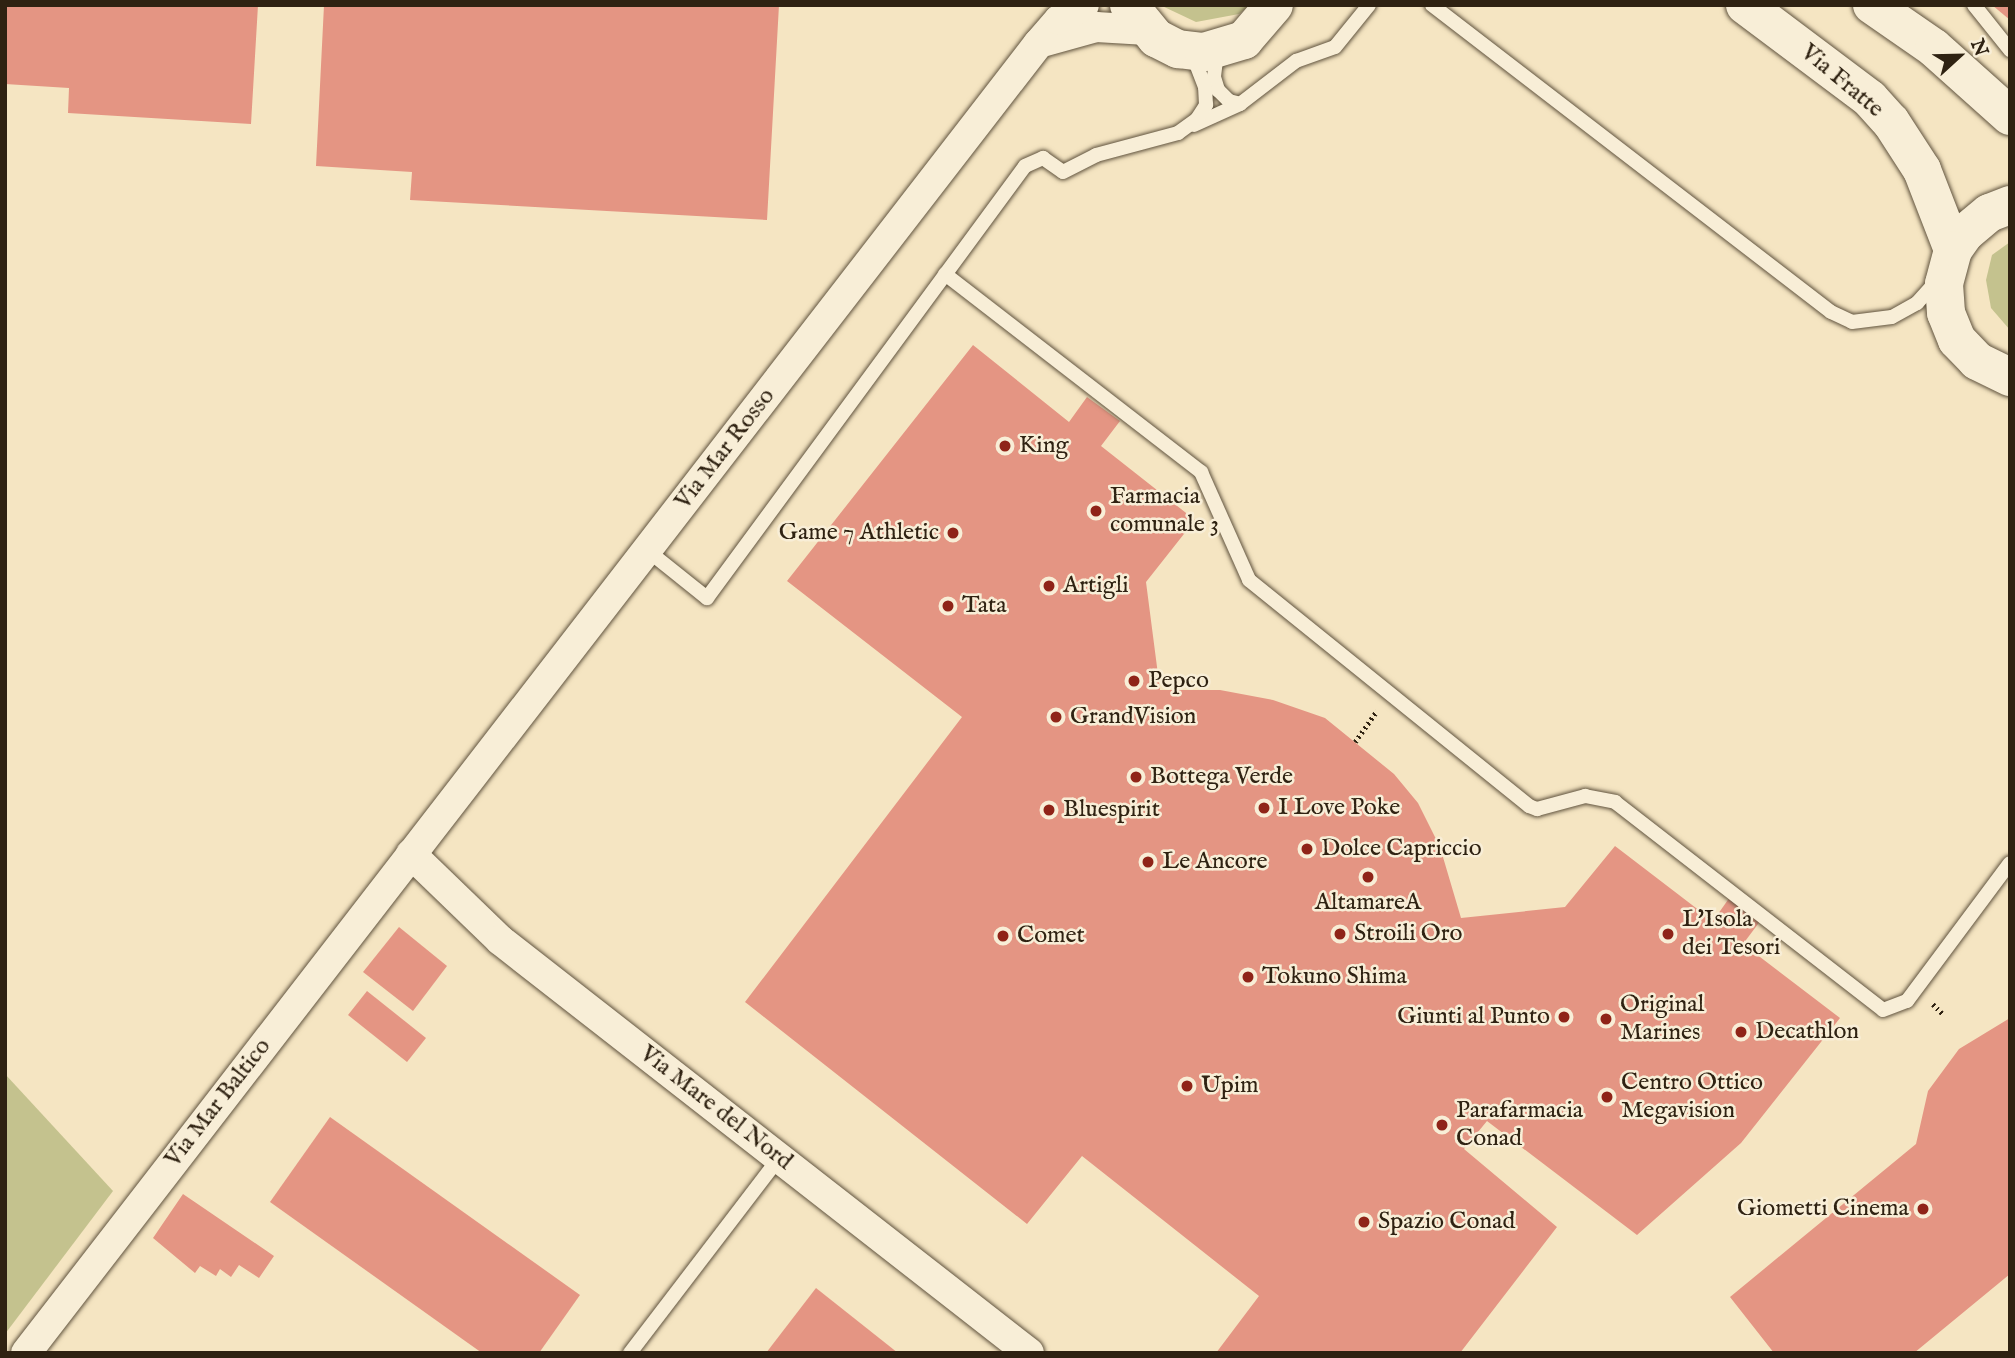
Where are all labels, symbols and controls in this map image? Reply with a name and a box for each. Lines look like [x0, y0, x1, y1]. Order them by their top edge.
north arrow [1924, 21, 1994, 91]
text: N [1964, 36, 1993, 60]
street label: Via Fratte [1795, 38, 1889, 124]
street label: Via Mar Rosso [669, 383, 781, 515]
place label: King [1019, 432, 1069, 460]
marker: King [997, 438, 1013, 454]
place label: Farmacia comunale 3 [1110, 483, 1219, 539]
marker: Farmacia comunale 3 [1088, 503, 1104, 519]
place label: Game 7 Athletic [779, 519, 939, 547]
marker: Game 7 Athletic [945, 525, 961, 541]
place label: Artigli [1063, 572, 1129, 600]
marker: Artigli [1041, 578, 1057, 594]
place label: Tata [962, 592, 1007, 620]
marker: Tata [940, 598, 956, 614]
place label: Pepco [1148, 667, 1209, 695]
marker: Pepco [1126, 673, 1142, 689]
place label: GrandVision [1070, 703, 1196, 731]
marker: GrandVision [1048, 709, 1064, 725]
place label: Bottega Verde [1150, 763, 1293, 791]
marker: Bottega Verde [1128, 769, 1144, 785]
place label: I Love Poke [1278, 794, 1400, 822]
place label: Bluespirit [1063, 796, 1160, 824]
marker: I Love Poke [1256, 800, 1272, 816]
marker: Bluespirit [1041, 802, 1057, 818]
place label: Dolce Capriccio [1321, 835, 1482, 863]
marker: Dolce Capriccio [1299, 841, 1315, 857]
place label: Le Ancore [1162, 848, 1268, 876]
marker: Le Ancore [1140, 854, 1156, 870]
marker: AltamareA [1360, 869, 1376, 885]
place label: AltamareA [1315, 889, 1421, 917]
place label: L'Isola dei Tesori [1682, 906, 1780, 962]
place label: Stroili Oro [1354, 920, 1462, 948]
place label: Comet [1017, 922, 1085, 950]
marker: Stroili Oro [1332, 926, 1348, 942]
marker: L'Isola dei Tesori [1660, 926, 1676, 942]
marker: Comet [995, 928, 1011, 944]
place label: Tokuno Shima [1262, 963, 1407, 991]
marker: Tokuno Shima [1240, 969, 1256, 985]
place label: Original Marines [1620, 991, 1704, 1047]
place label: Giunti al Punto [1397, 1003, 1550, 1031]
marker: Giunti al Punto [1556, 1009, 1572, 1025]
marker: Original Marines [1598, 1011, 1614, 1027]
place label: Decathlon [1755, 1018, 1859, 1046]
marker: Decathlon [1733, 1024, 1749, 1040]
street label: Via Mar Baltico [159, 1033, 277, 1173]
street label: Via Mare del Nord [634, 1039, 798, 1177]
place label: Centro Ottico Megavision [1621, 1069, 1763, 1125]
place label: Upim [1201, 1072, 1259, 1100]
marker: Upim [1179, 1078, 1195, 1094]
marker: Centro Ottico Megavision [1599, 1089, 1615, 1105]
place label: Parafarmacia Conad [1456, 1097, 1583, 1153]
marker: Parafarmacia Conad [1434, 1117, 1450, 1133]
place label: Giometti Cinema [1737, 1195, 1909, 1223]
marker: Giometti Cinema [1915, 1201, 1931, 1217]
place label: Spazio Conad [1378, 1208, 1515, 1236]
marker: Spazio Conad [1356, 1214, 1372, 1230]

